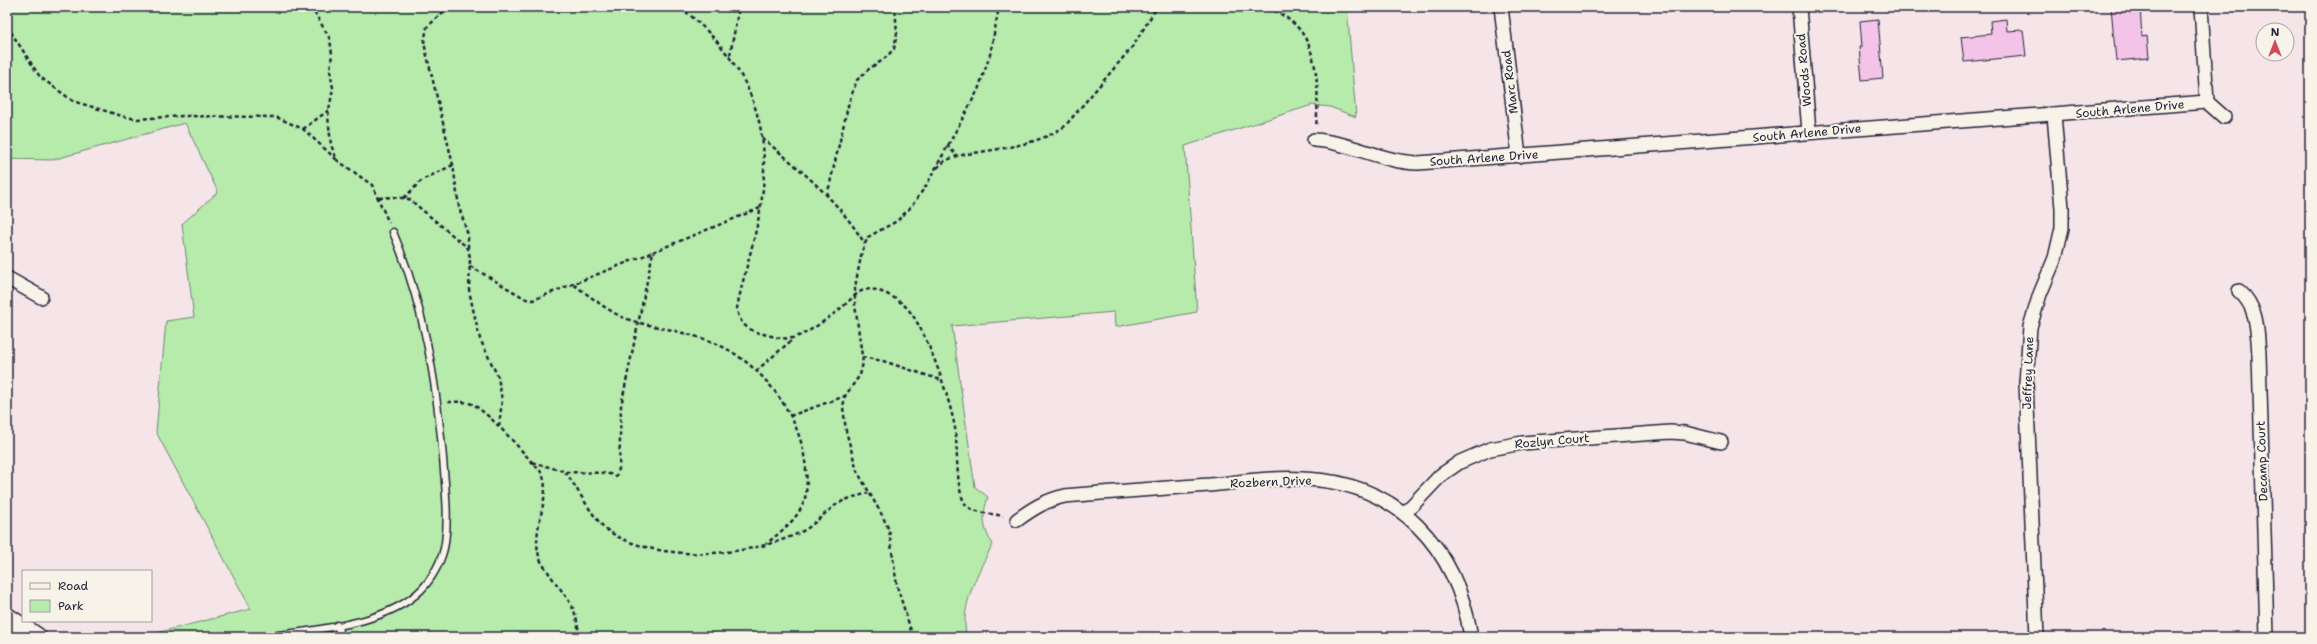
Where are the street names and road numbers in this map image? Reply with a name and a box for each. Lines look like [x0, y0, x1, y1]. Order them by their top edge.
street label: Woods Road [1793, 32, 1815, 107]
street label: Marc Road [1498, 49, 1522, 115]
street label: South Arlene Drive [2075, 96, 2185, 122]
street label: South Arlene Drive [1752, 120, 1862, 146]
street label: South Arlene Drive [1429, 146, 1539, 170]
street label: Jeffrey Lane [2019, 336, 2037, 410]
street label: Decamp Court [2253, 420, 2271, 502]
street label: Rozlyn Court [1514, 430, 1590, 452]
street label: Rozbern Drive [1230, 473, 1312, 491]

